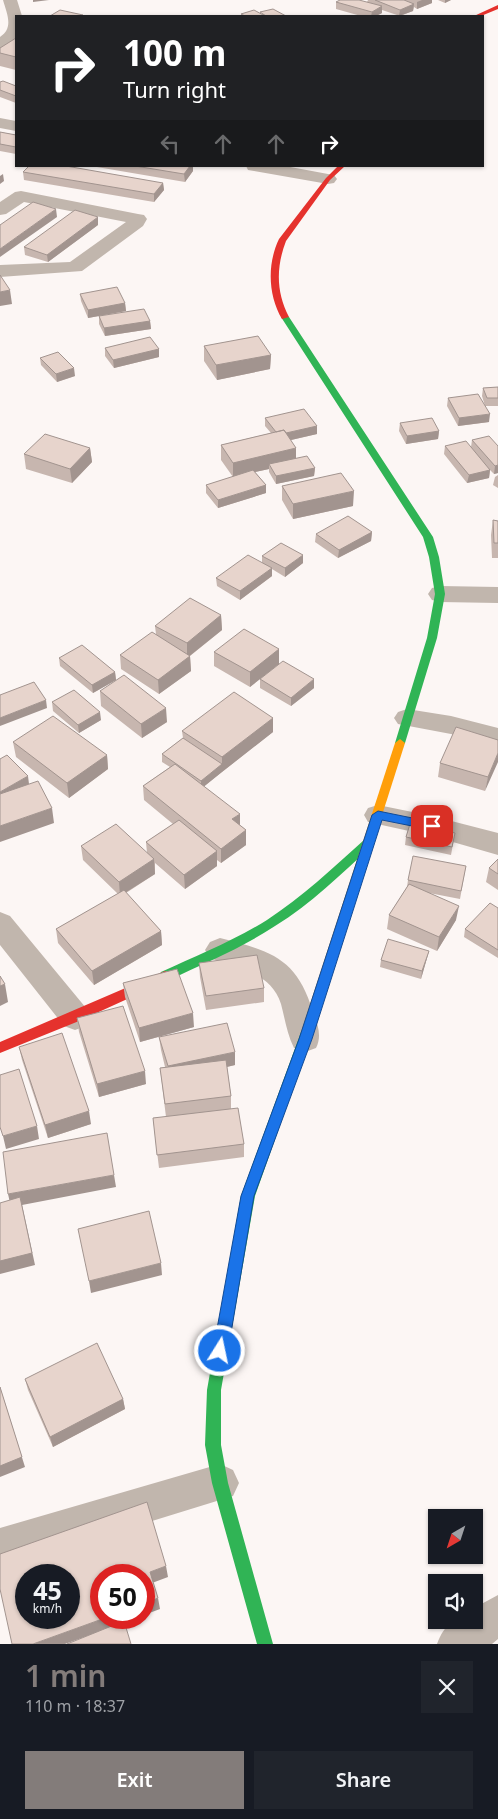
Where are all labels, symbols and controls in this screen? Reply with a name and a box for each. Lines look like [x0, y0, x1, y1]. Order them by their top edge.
text: 100 m [123, 29, 226, 76]
icon: right [40, 35, 105, 100]
text: Turn right [123, 74, 226, 104]
icon: left [156, 130, 184, 158]
icon: ahead [209, 130, 237, 158]
icon: ahead [262, 130, 290, 158]
icon: right [315, 130, 343, 158]
pin [411, 805, 453, 847]
icon: arrive [418, 812, 446, 840]
position arrow [193, 1324, 245, 1376]
north arrow [428, 1509, 482, 1564]
map controls [428, 1509, 483, 1629]
speed limit sign: 50 [90, 1564, 155, 1629]
text: 45 [33, 1573, 62, 1607]
button: sound [428, 1574, 483, 1629]
text: km/h [33, 1600, 62, 1617]
text: 1 min [25, 1655, 106, 1696]
button: close [421, 1661, 473, 1713]
text: 110 m · 18:37 [25, 1695, 125, 1717]
button: Exit [25, 1751, 244, 1809]
button: Share [254, 1751, 473, 1809]

